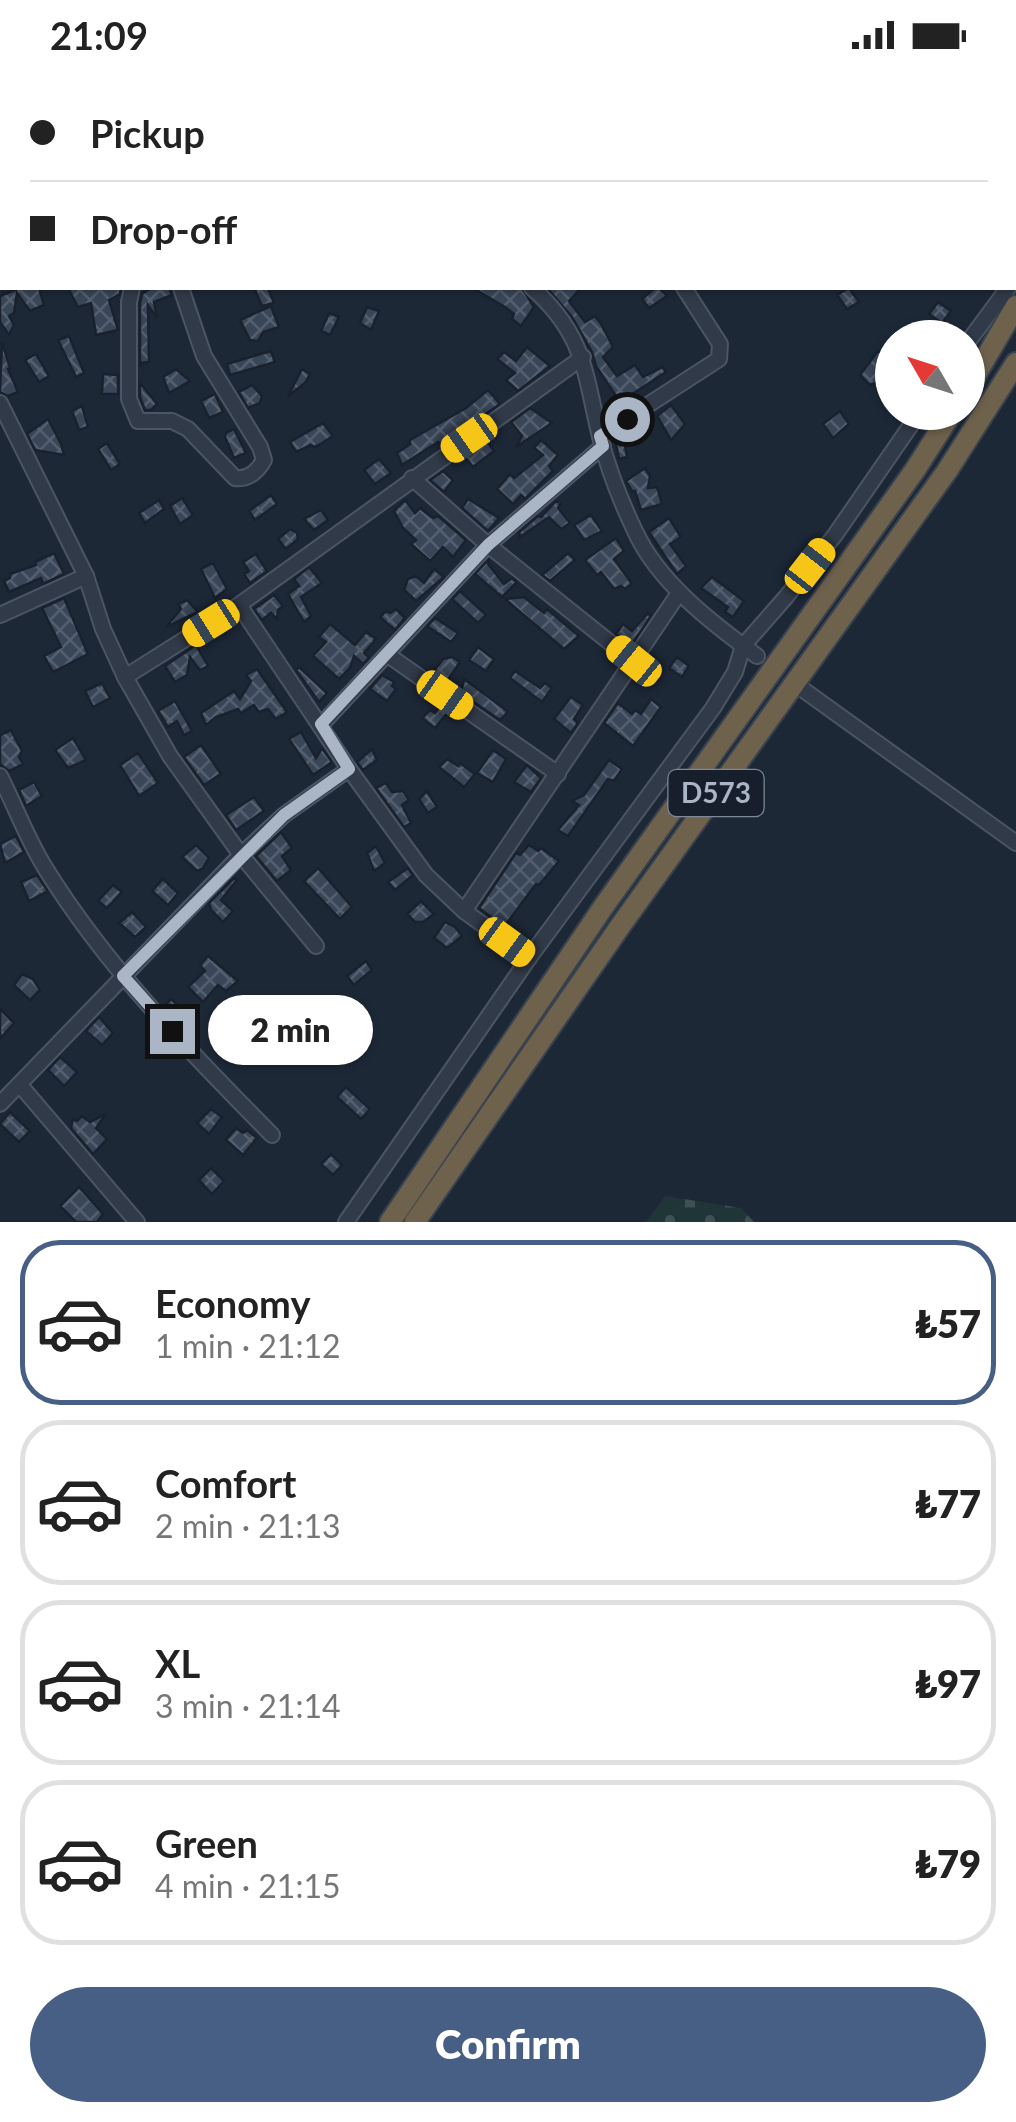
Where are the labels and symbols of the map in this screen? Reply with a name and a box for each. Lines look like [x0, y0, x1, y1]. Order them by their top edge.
north arrow [875, 320, 985, 430]
route start [605, 397, 650, 442]
car [436, 409, 502, 467]
car [780, 533, 840, 599]
car [178, 594, 244, 652]
car [601, 630, 667, 692]
car [412, 666, 478, 724]
road number: D573 [668, 770, 764, 816]
car [474, 912, 540, 972]
callout: 2 min [207, 996, 372, 1066]
route end [150, 1009, 195, 1054]

